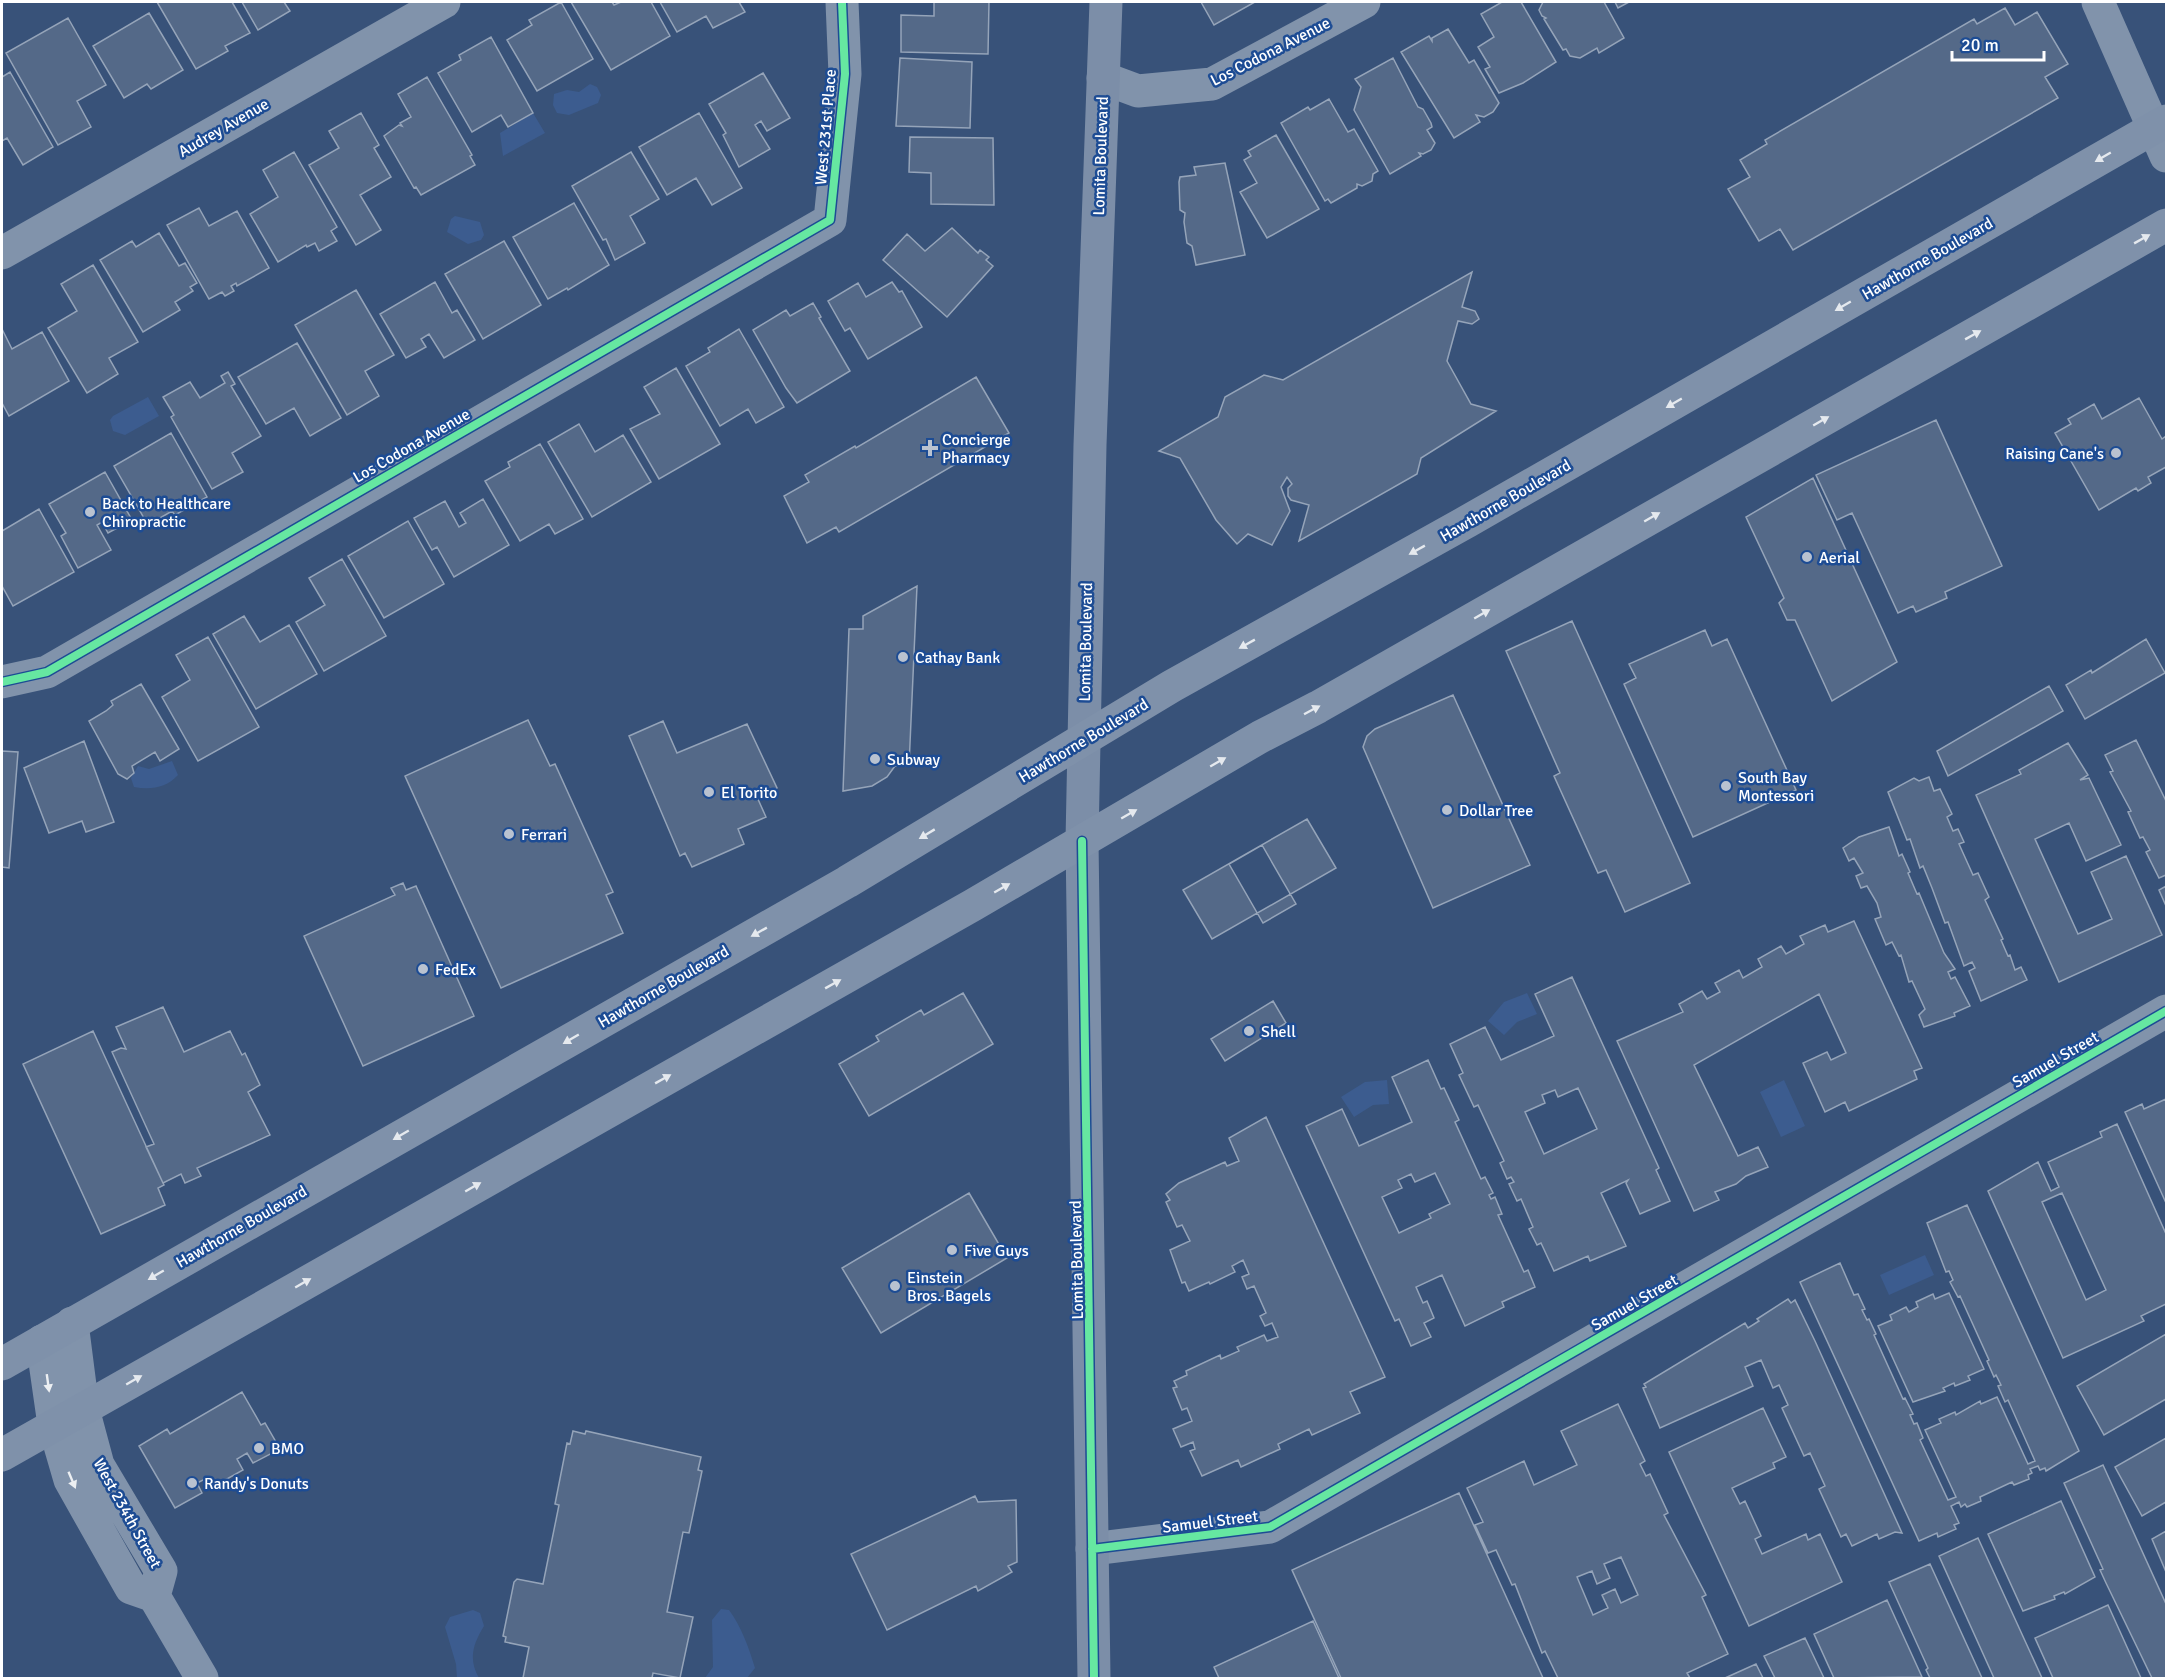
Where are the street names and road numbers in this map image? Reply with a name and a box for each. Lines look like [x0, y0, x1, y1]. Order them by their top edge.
street label: Los Codona Avenue [1207, 13, 1334, 91]
street label: West 231st Place [811, 68, 841, 186]
street label: Audrey Avenue [175, 94, 272, 162]
street label: Lomita Boulevard [1089, 96, 1113, 216]
street label: Hawthorne Boulevard [1858, 213, 1997, 305]
street label: Los Codona Avenue [349, 404, 474, 487]
street label: Hawthorne Boulevard [1436, 455, 1575, 547]
street label: Lomita Boulevard [1075, 582, 1097, 702]
street label: Hawthorne Boulevard [1015, 694, 1152, 788]
street label: Hawthorne Boulevard [594, 941, 733, 1033]
street label: Samuel Street [2009, 1027, 2103, 1093]
street label: Hawthorne Boulevard [172, 1181, 311, 1273]
street label: Lomita Boulevard [1066, 1200, 1088, 1320]
street label: Samuel Street [1588, 1270, 1682, 1336]
street label: West 234th Street [89, 1455, 166, 1572]
street label: Samuel Street [1161, 1506, 1260, 1538]

